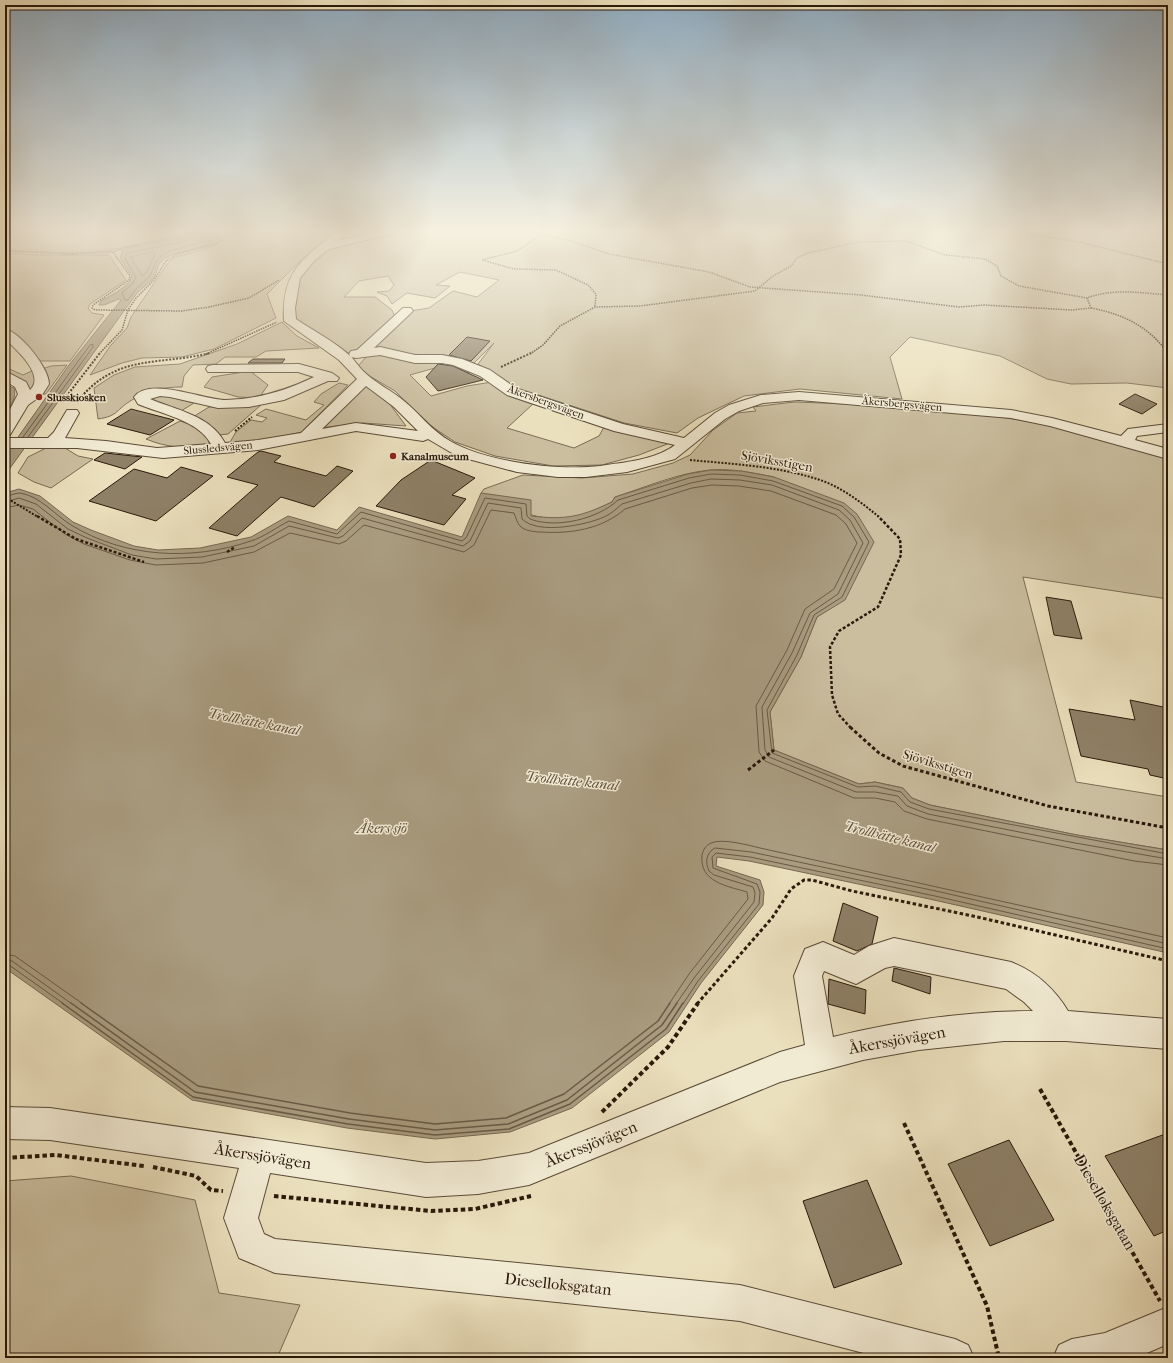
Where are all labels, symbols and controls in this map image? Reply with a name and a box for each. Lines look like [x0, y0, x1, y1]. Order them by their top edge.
street label: Åkersbergsvägen [505, 382, 587, 422]
place label: Slusskiosken [47, 391, 106, 404]
marker: Slusskiosken [34, 392, 44, 402]
street label: Åkersbergsvägen [860, 394, 943, 414]
street label: Slussledsvägen [183, 438, 254, 458]
street label: Sjöviksstigen [740, 447, 814, 475]
place label: Kanalmuseum [401, 450, 470, 463]
marker: Kanalmuseum [388, 451, 398, 461]
water label: Trollhätte kanal [207, 705, 303, 739]
street label: Sjöviksstigen [901, 746, 975, 782]
water label: Trollhätte kanal [525, 768, 621, 794]
water label: Trollhätte kanal [843, 818, 939, 857]
water label: Åkers sjö [355, 819, 408, 837]
street label: Åkerssjövägen [846, 1021, 947, 1058]
street label: Åkerssjövägen [541, 1116, 641, 1171]
street label: Åkerssjövägen [212, 1138, 314, 1173]
street label: Dieselloksgatan [1070, 1151, 1140, 1254]
street label: Dieselloksgatan [503, 1269, 613, 1299]

